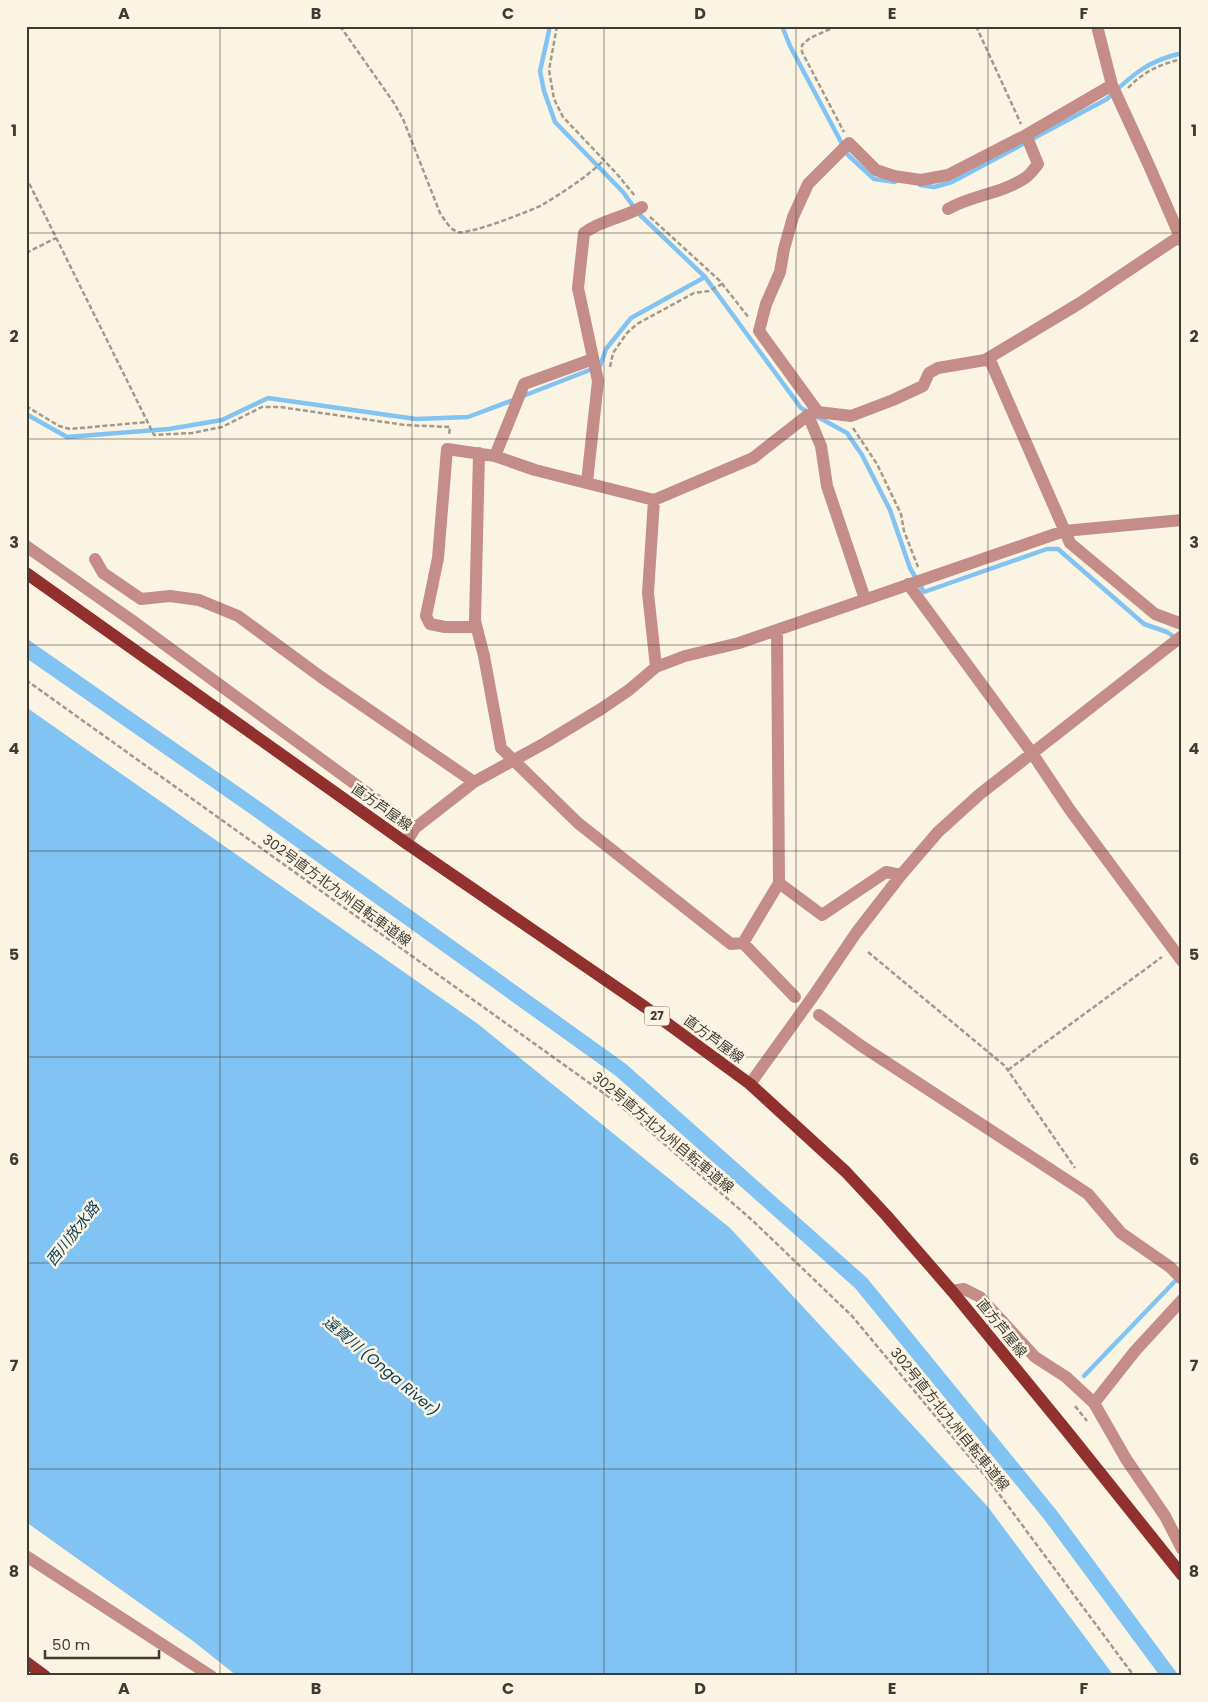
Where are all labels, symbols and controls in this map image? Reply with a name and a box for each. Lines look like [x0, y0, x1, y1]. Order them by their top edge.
text: A [118, 2, 130, 25]
text: B [311, 2, 321, 25]
text: C [502, 2, 514, 25]
text: D [694, 2, 706, 25]
text: E [888, 2, 896, 25]
text: F [1080, 2, 1089, 25]
text: 1 [11, 119, 17, 142]
text: 1 [1191, 119, 1197, 142]
text: 2 [9, 325, 19, 348]
text: 2 [1189, 325, 1199, 348]
text: 3 [9, 531, 19, 554]
text: 3 [1189, 531, 1199, 554]
text: 4 [9, 737, 20, 760]
text: 4 [1189, 737, 1200, 760]
street label: 直方芦屋線 [348, 779, 416, 835]
street label: 302号直方北九州自転車道線 [259, 829, 415, 951]
text: 5 [9, 943, 19, 966]
text: 5 [1189, 943, 1199, 966]
road number: 27 [644, 1006, 670, 1026]
street label: 直方芦屋線 [680, 1010, 748, 1068]
street label: 302号直方北九州自転車道線 [588, 1067, 738, 1197]
text: 6 [9, 1148, 19, 1171]
text: 6 [1189, 1148, 1199, 1171]
water label: 西川放水路 [41, 1196, 105, 1270]
street label: 直方芦屋線 [972, 1295, 1032, 1361]
water label: 遠賀川 (Onga River) [319, 1311, 444, 1420]
street label: 302号直方北九州自転車道線 [886, 1343, 1014, 1495]
text: 7 [10, 1354, 19, 1377]
text: 7 [1190, 1354, 1199, 1377]
text: 8 [9, 1560, 19, 1583]
text: 8 [1189, 1560, 1199, 1583]
scale bar [45, 1627, 159, 1659]
text: 50 m [52, 1634, 90, 1655]
text: A [118, 1677, 130, 1700]
text: B [311, 1677, 321, 1700]
text: C [502, 1677, 514, 1700]
text: D [694, 1677, 706, 1700]
text: E [888, 1677, 896, 1700]
text: F [1080, 1677, 1089, 1700]

